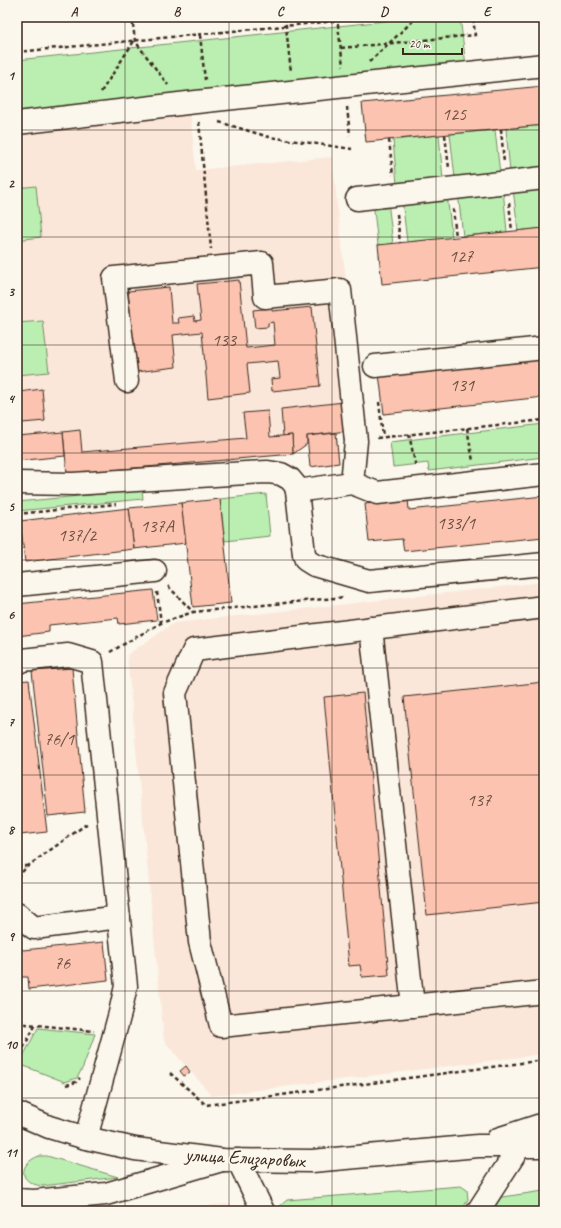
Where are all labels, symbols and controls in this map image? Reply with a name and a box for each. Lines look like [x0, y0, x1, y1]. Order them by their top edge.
text: A [71, 4, 79, 20]
text: B [174, 4, 182, 20]
text: C [277, 4, 285, 20]
text: D [380, 4, 389, 20]
text: E [484, 4, 493, 20]
scale bar [403, 30, 462, 56]
text: 20 m [409, 36, 431, 52]
text: 1 [8, 68, 16, 84]
house number: 125 [442, 103, 467, 125]
text: 2 [8, 176, 15, 192]
house number: 127 [449, 245, 474, 267]
text: 3 [8, 284, 15, 300]
house number: 133 [212, 329, 238, 351]
house number: 131 [450, 374, 475, 396]
text: 4 [8, 391, 16, 407]
text: 5 [8, 499, 15, 515]
house number: 133/1 [437, 512, 476, 534]
house number: 137А [140, 515, 175, 537]
house number: 137/2 [58, 524, 98, 546]
text: 6 [8, 607, 15, 623]
text: 7 [8, 714, 15, 730]
house number: 76/1 [44, 728, 75, 750]
house number: 137 [467, 789, 492, 811]
text: 8 [8, 822, 16, 838]
text: 9 [8, 929, 15, 945]
house number: 76 [54, 952, 71, 974]
text: 10 [5, 1037, 18, 1053]
street label: улица Елизаровых [184, 1142, 308, 1174]
text: 11 [5, 1145, 19, 1161]

